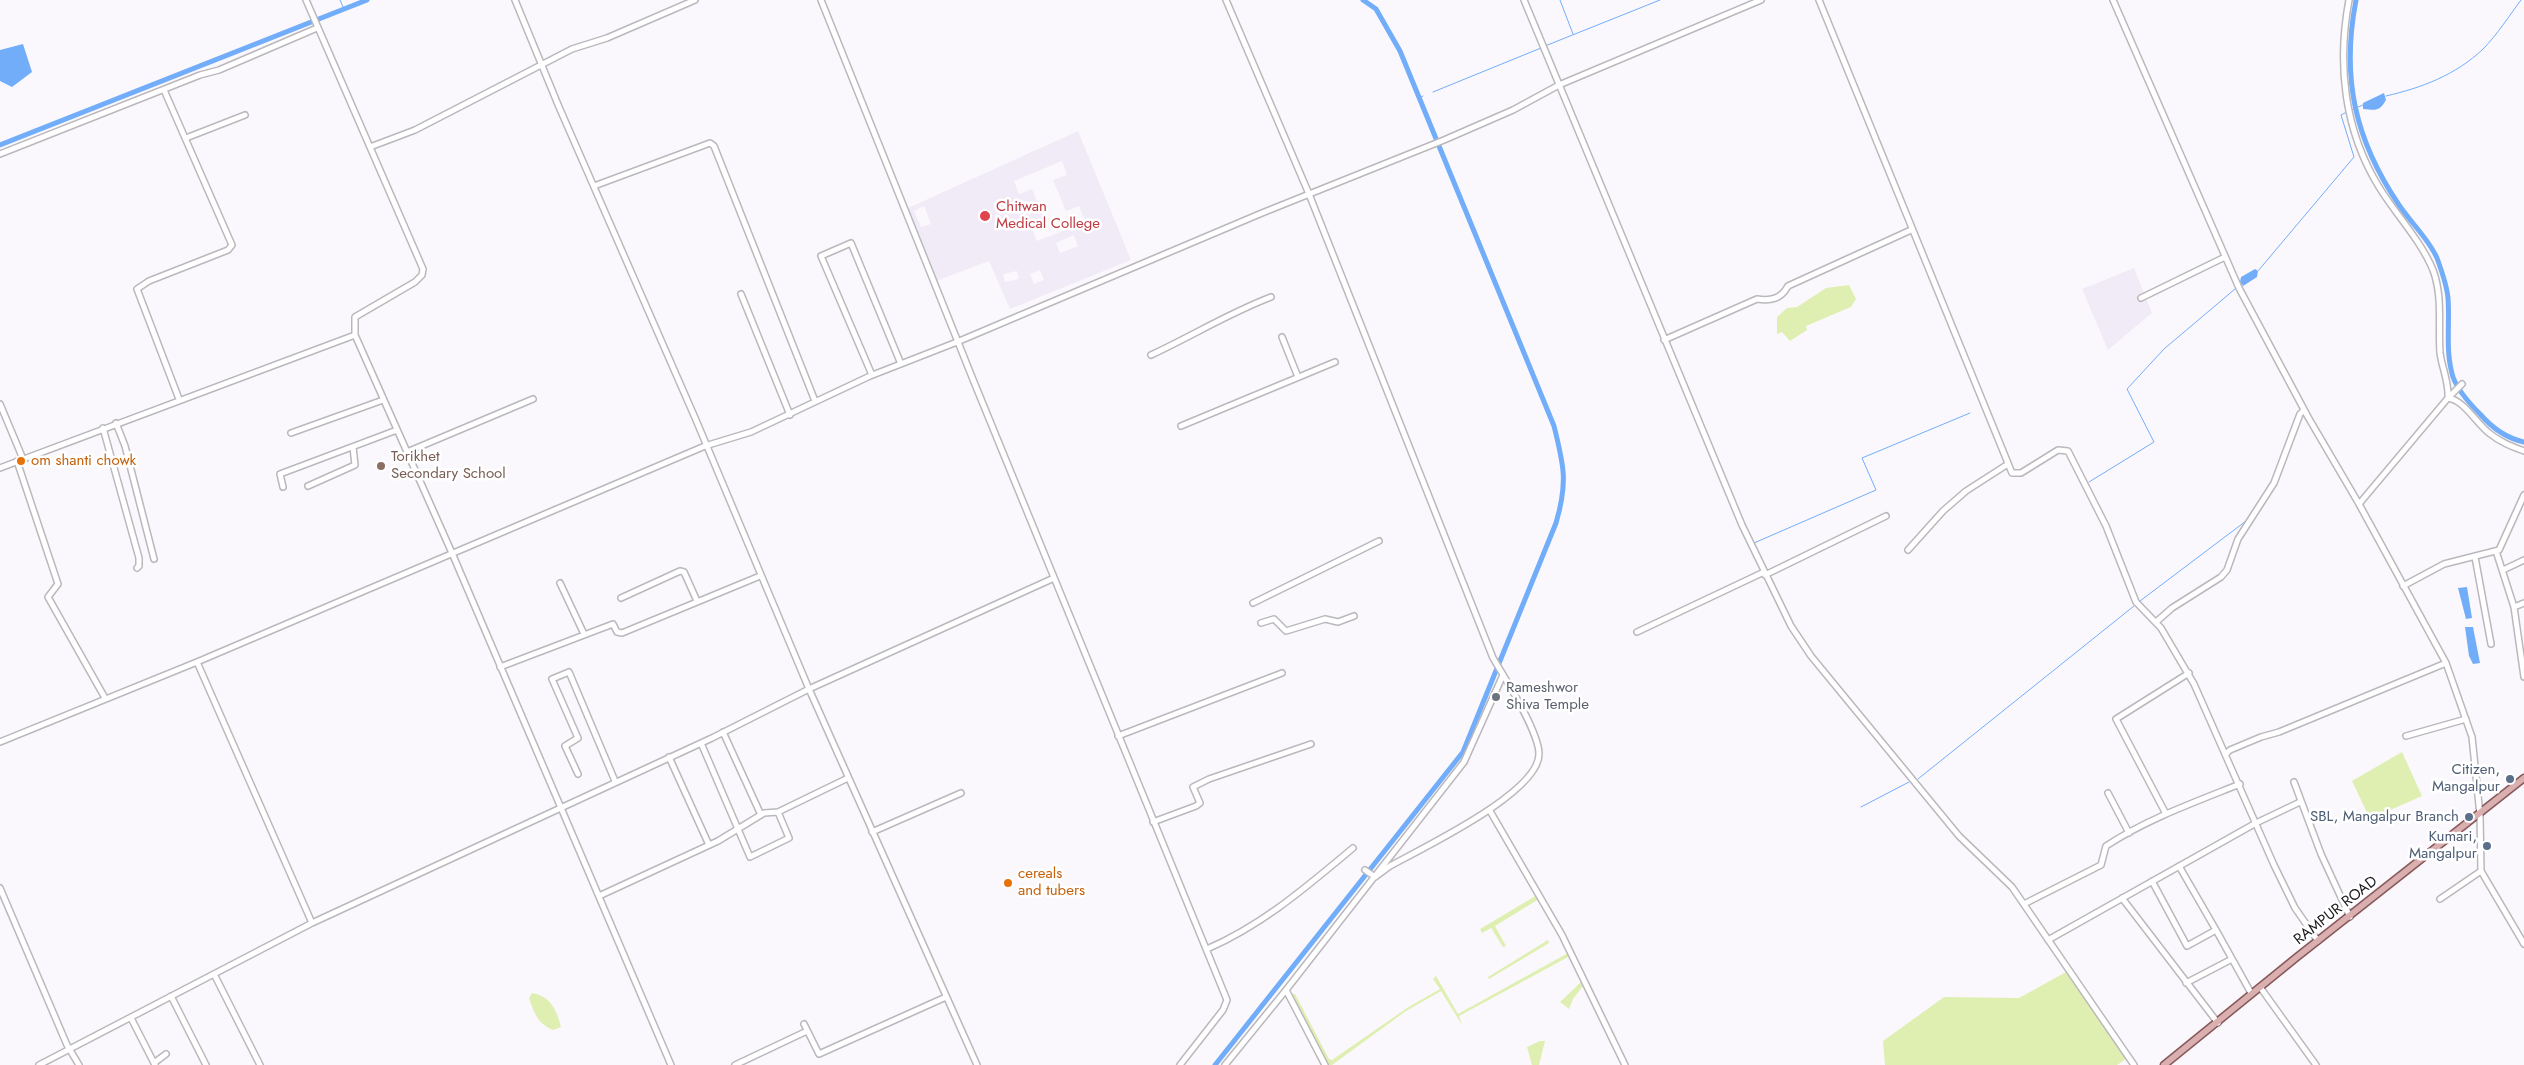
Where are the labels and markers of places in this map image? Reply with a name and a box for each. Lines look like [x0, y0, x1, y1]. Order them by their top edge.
place label: Chitwan Medical College [996, 198, 1100, 233]
marker: Chitwan Medical College [978, 209, 992, 223]
place label: Torikhet Secondary School [391, 448, 506, 483]
place label: om shanti chowk [31, 452, 136, 470]
marker: om shanti chowk [15, 455, 27, 467]
marker: Torikhet Secondary School [375, 460, 387, 472]
place label: Rameshwor Shiva Temple [1506, 679, 1589, 714]
marker: Rameshwor Shiva Temple [1490, 691, 1502, 703]
place label: Citizen, Mangalpur [2432, 761, 2500, 796]
marker: Citizen, Mangalpur [2504, 773, 2516, 785]
place label: SBL, Mangalpur Branch [2310, 808, 2459, 826]
marker: SBL, Mangalpur Branch [2463, 811, 2475, 823]
place label: Kumari, Mangalpur [2409, 828, 2477, 863]
marker: Kumari, Mangalpur [2481, 840, 2493, 852]
place label: cereals and tubers [1018, 865, 1085, 900]
marker: cereals and tubers [1002, 877, 1014, 889]

